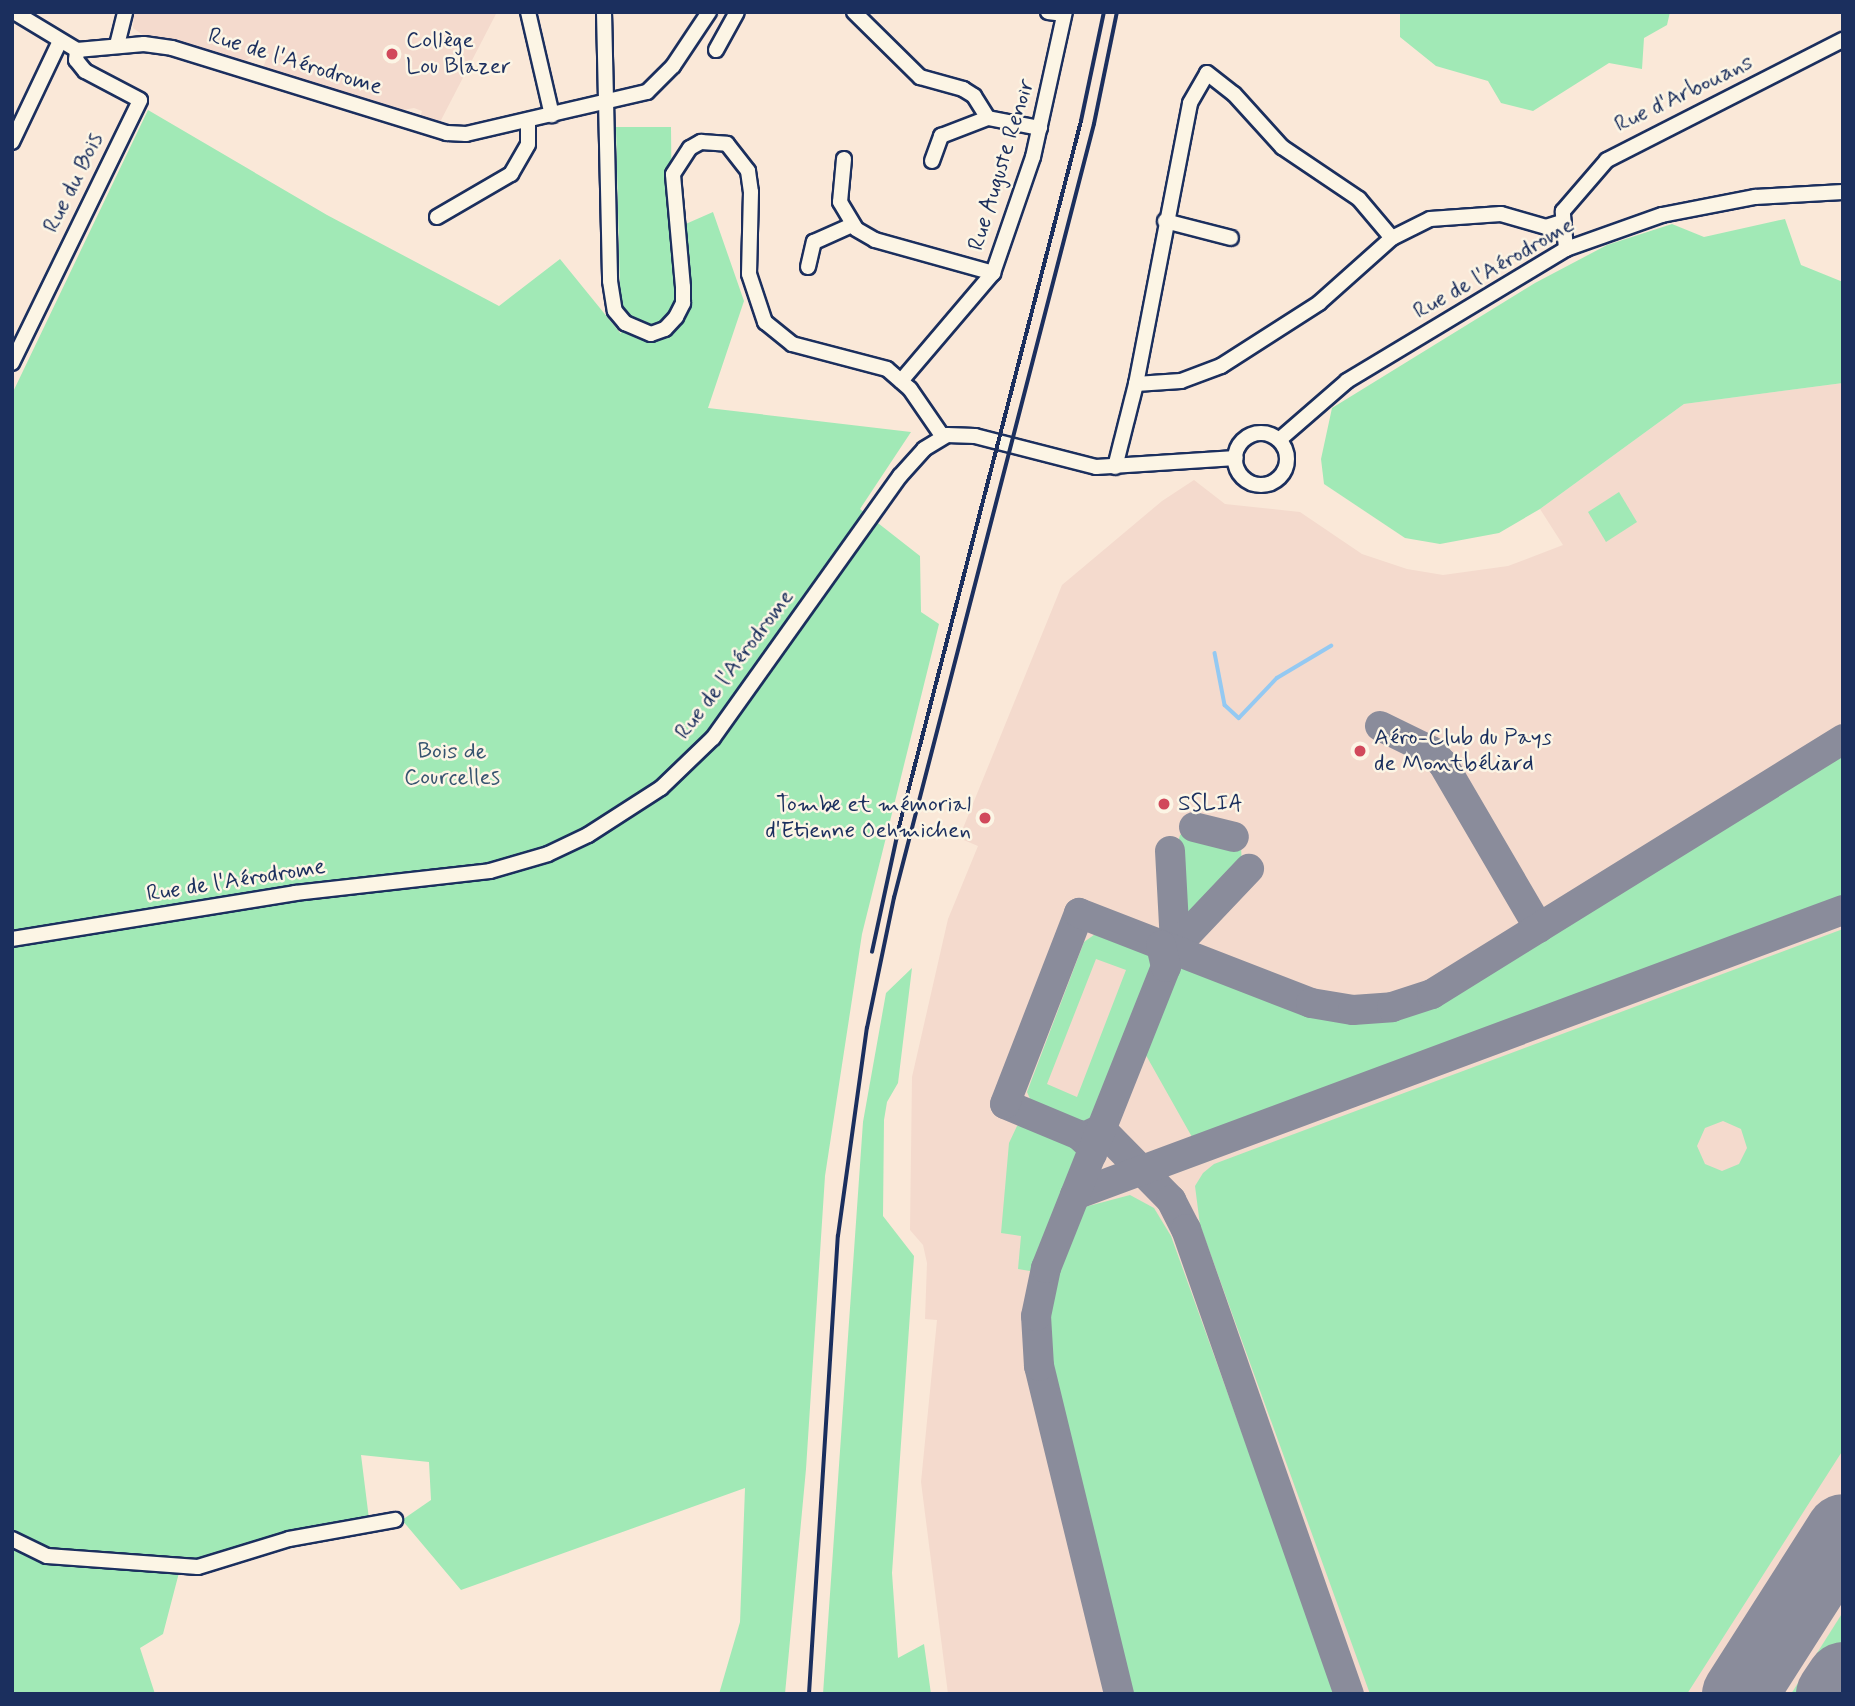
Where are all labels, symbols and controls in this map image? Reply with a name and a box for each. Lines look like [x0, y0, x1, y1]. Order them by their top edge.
street label: Rue de l'Aérodrome [204, 22, 386, 102]
place label: Collège Lou Blazer [406, 27, 508, 81]
marker: Collège Lou Blazer [384, 46, 400, 62]
street label: Rue d'Arbouans [1610, 49, 1758, 139]
street label: Rue Auguste Renoir [962, 74, 1042, 256]
street label: Rue du Bois [38, 129, 110, 237]
street label: Rue de l'Aérodrome [1409, 212, 1579, 326]
street label: Rue de l'Aérodrome [669, 584, 801, 746]
place label: Aéro-Club du Pays de Montbéliard [1374, 724, 1552, 778]
park label: Bois de Courcelles [404, 738, 500, 792]
marker: Aéro-Club du Pays de Montbéliard [1352, 743, 1368, 759]
place label: SSLIA [1178, 790, 1243, 818]
place label: Tombe et mémorial d'Etienne Oehmichen [765, 791, 971, 845]
marker: SSLIA [1156, 796, 1172, 812]
marker: Tombe et mémorial d'Etienne Oehmichen [977, 810, 993, 826]
street label: Rue de l'Aérodrome [144, 853, 328, 909]

